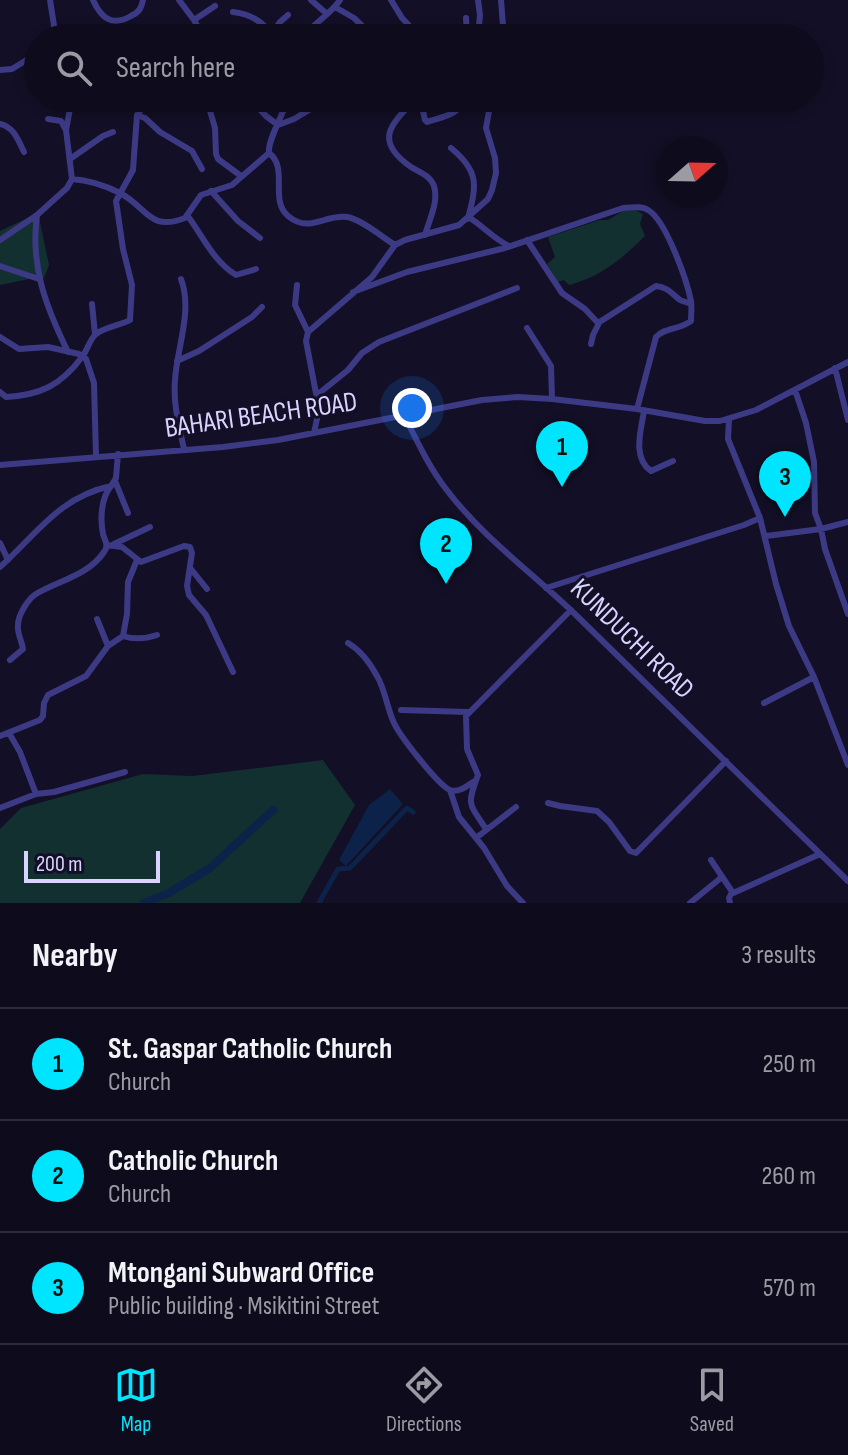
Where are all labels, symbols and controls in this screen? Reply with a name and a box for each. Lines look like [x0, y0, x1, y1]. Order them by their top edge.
search box [24, 24, 824, 112]
icon: search [52, 46, 96, 90]
text: Search here [116, 50, 235, 86]
north arrow [656, 136, 728, 208]
street label: BAHARI BEACH ROAD [163, 385, 359, 445]
your location [392, 388, 432, 428]
pin: 1 [536, 421, 588, 487]
pin: 3 [759, 451, 811, 517]
pin: 2 [420, 518, 472, 584]
street label: KUNDUCHI ROAD [564, 572, 700, 706]
scale bar [24, 847, 160, 883]
text: 200 m [36, 851, 82, 878]
text: Nearby [32, 935, 118, 976]
text: 3 results [741, 940, 816, 971]
text: St. Gaspar Catholic Church [108, 1031, 392, 1067]
text: 1 [53, 1049, 63, 1080]
text: 250 m [762, 1049, 816, 1080]
text: Church [108, 1067, 171, 1098]
text: Catholic Church [108, 1143, 278, 1179]
text: 2 [52, 1161, 64, 1192]
text: 260 m [761, 1161, 816, 1192]
text: Church [108, 1179, 171, 1210]
text: Mtongani Subward Office [108, 1255, 374, 1291]
text: 3 [52, 1273, 64, 1304]
text: 570 m [763, 1273, 816, 1304]
text: Public building · Msikitini Street [108, 1291, 379, 1322]
tab: Map [114, 1363, 158, 1438]
tab: Directions [386, 1363, 462, 1438]
tab: Saved [690, 1363, 734, 1438]

